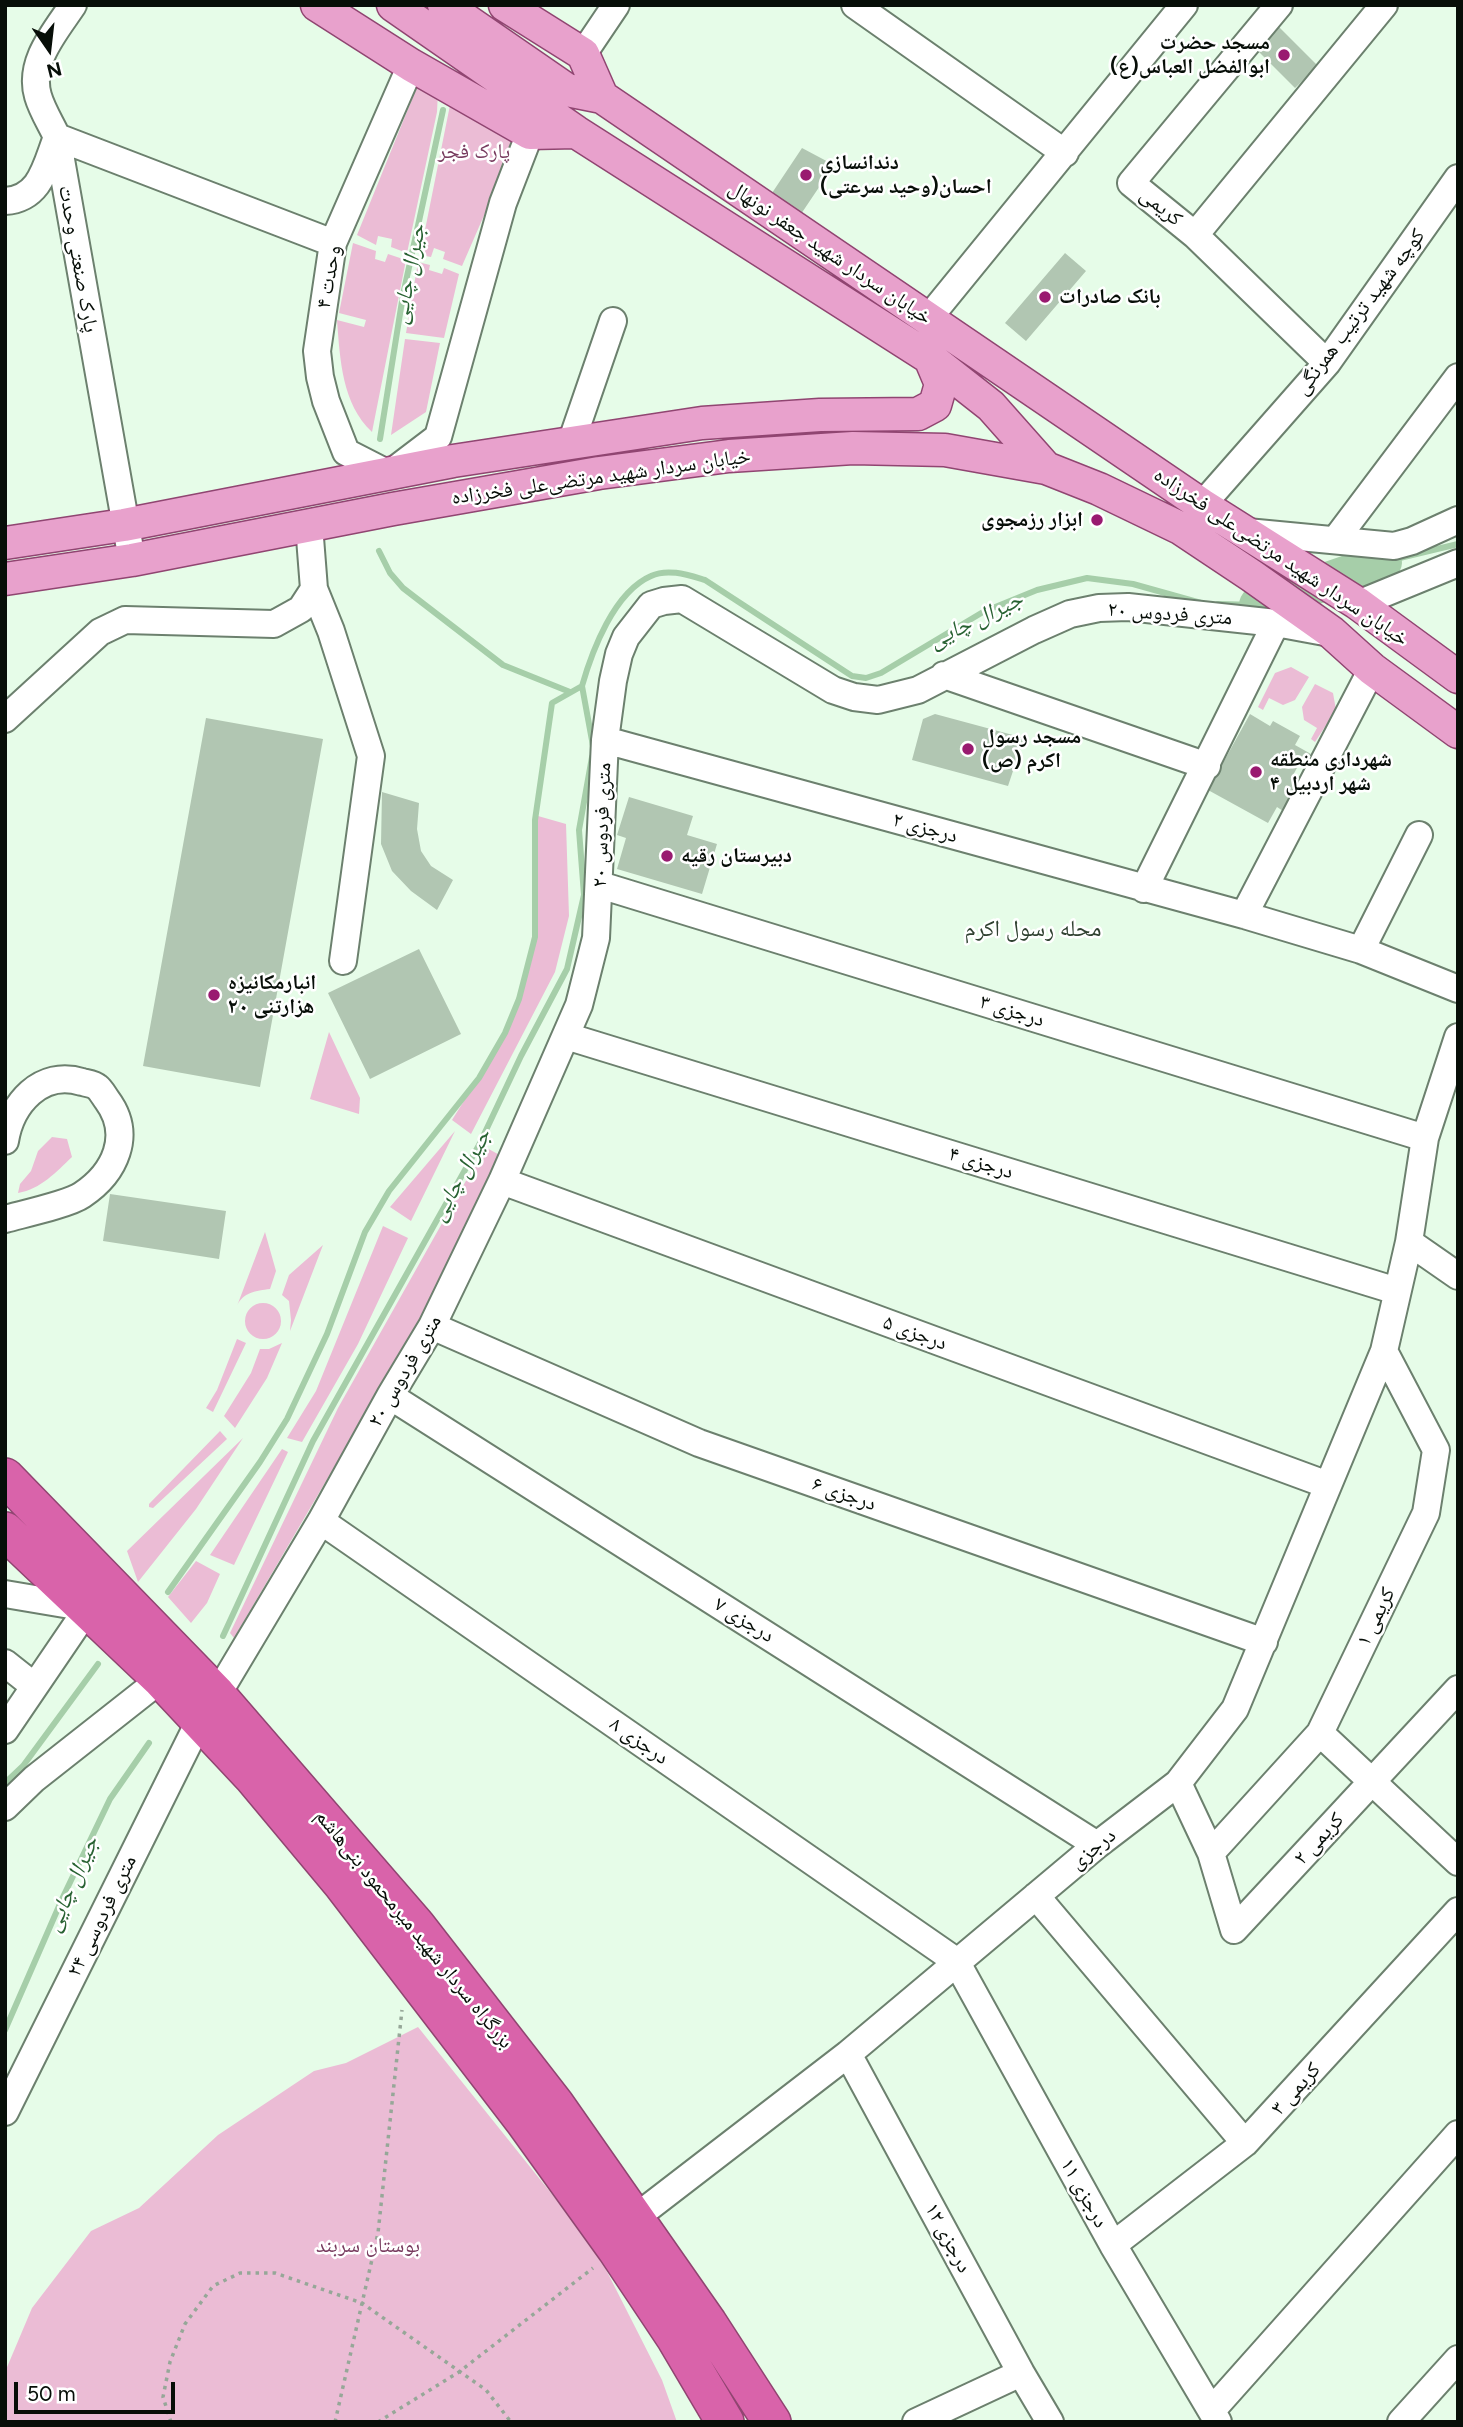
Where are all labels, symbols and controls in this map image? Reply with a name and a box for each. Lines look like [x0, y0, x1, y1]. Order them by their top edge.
north arrow [14, 14, 84, 84]
place label: مسجد حضرت ابوالفضل العباس(ع) [1110, 30, 1270, 80]
marker: مسجد حضرت ابوالفضل العباس(ع) [1276, 47, 1292, 63]
text: N [44, 57, 64, 83]
park label: پارک فجر [438, 139, 510, 165]
place label: دندانسازی احسان(وحید سرعتی) [820, 150, 992, 200]
marker: دندانسازی احسان(وحید سرعتی) [798, 167, 814, 183]
street label: خیابان سردار شهید جعفر نونهال [724, 176, 936, 330]
street label: کریمی [1135, 182, 1187, 232]
street label: پارک صنعتی وحدت [53, 184, 103, 334]
water label: جیرال چایی [386, 222, 432, 326]
street label: کوچه شهید ترتیب همرنگی [1289, 224, 1431, 400]
street label: وحدت ۴ [311, 243, 347, 311]
place label: بانک صادرات [1059, 284, 1160, 310]
marker: بانک صادرات [1037, 289, 1053, 305]
street label: خیابان سردار شهید مرتضی‌علی فخرزاده [450, 444, 752, 510]
street label: خیابان سردار شهید مرتضی‌علی فخرزاده [1149, 462, 1413, 652]
place label: ابزار رزمجوی [981, 507, 1083, 533]
marker: ابزار رزمجوی [1089, 512, 1105, 528]
water label: جیرال چایی [924, 585, 1028, 655]
street label: ۲۰ متری فردوس [1107, 597, 1233, 631]
place label: مسجد رسول اکرم (ص) [982, 724, 1081, 774]
marker: مسجد رسول اکرم (ص) [960, 741, 976, 757]
place label: شهرداری منطقه ۴ شهر اردبیل [1270, 747, 1392, 797]
street label: ۲۰ متری فردوس [587, 762, 617, 888]
marker: شهرداری منطقه ۴ شهر اردبیل [1248, 764, 1264, 780]
street label: درجزی ۲ [890, 807, 960, 849]
place label: دبیرستان رقیه [681, 843, 792, 869]
marker: دبیرستان رقیه [659, 848, 675, 864]
district label: محله رسول اکرم [964, 915, 1102, 943]
place label: انبارمکانیزه ۲۰ هزارتنی [228, 970, 316, 1020]
marker: انبارمکانیزه ۲۰ هزارتنی [206, 987, 222, 1003]
street label: درجزی ۳ [977, 989, 1047, 1033]
water label: جیرال چایی [424, 1124, 498, 1226]
street label: درجزی ۴ [946, 1141, 1016, 1185]
street label: درجزی ۵ [880, 1310, 950, 1356]
street label: ۲۰ متری فردوس [363, 1311, 447, 1431]
street label: درجزی ۶ [809, 1471, 879, 1517]
street label: کریمی ۱ [1351, 1584, 1401, 1650]
street label: درجزی ۷ [709, 1592, 779, 1648]
street label: درجزی ۸ [605, 1712, 673, 1770]
street label: بزرگراه سردار شهید میرمحمود بنی‌هاشم [310, 1804, 518, 2054]
street label: کریمی ۲ [1289, 1808, 1349, 1870]
street label: درجزی [1065, 1823, 1121, 1875]
water label: جیرال چایی [39, 1832, 105, 1936]
street label: ۲۴ متری فردوسی [62, 1851, 142, 1981]
street label: کریمی ۳ [1266, 2057, 1326, 2121]
street label: درجزی ۱۱ [1055, 2154, 1113, 2232]
street label: درجزی ۱۲ [919, 2199, 977, 2277]
park label: بوستان سربند [316, 2233, 420, 2259]
scale bar [18, 2368, 178, 2412]
text: 50 m [27, 2381, 76, 2406]

